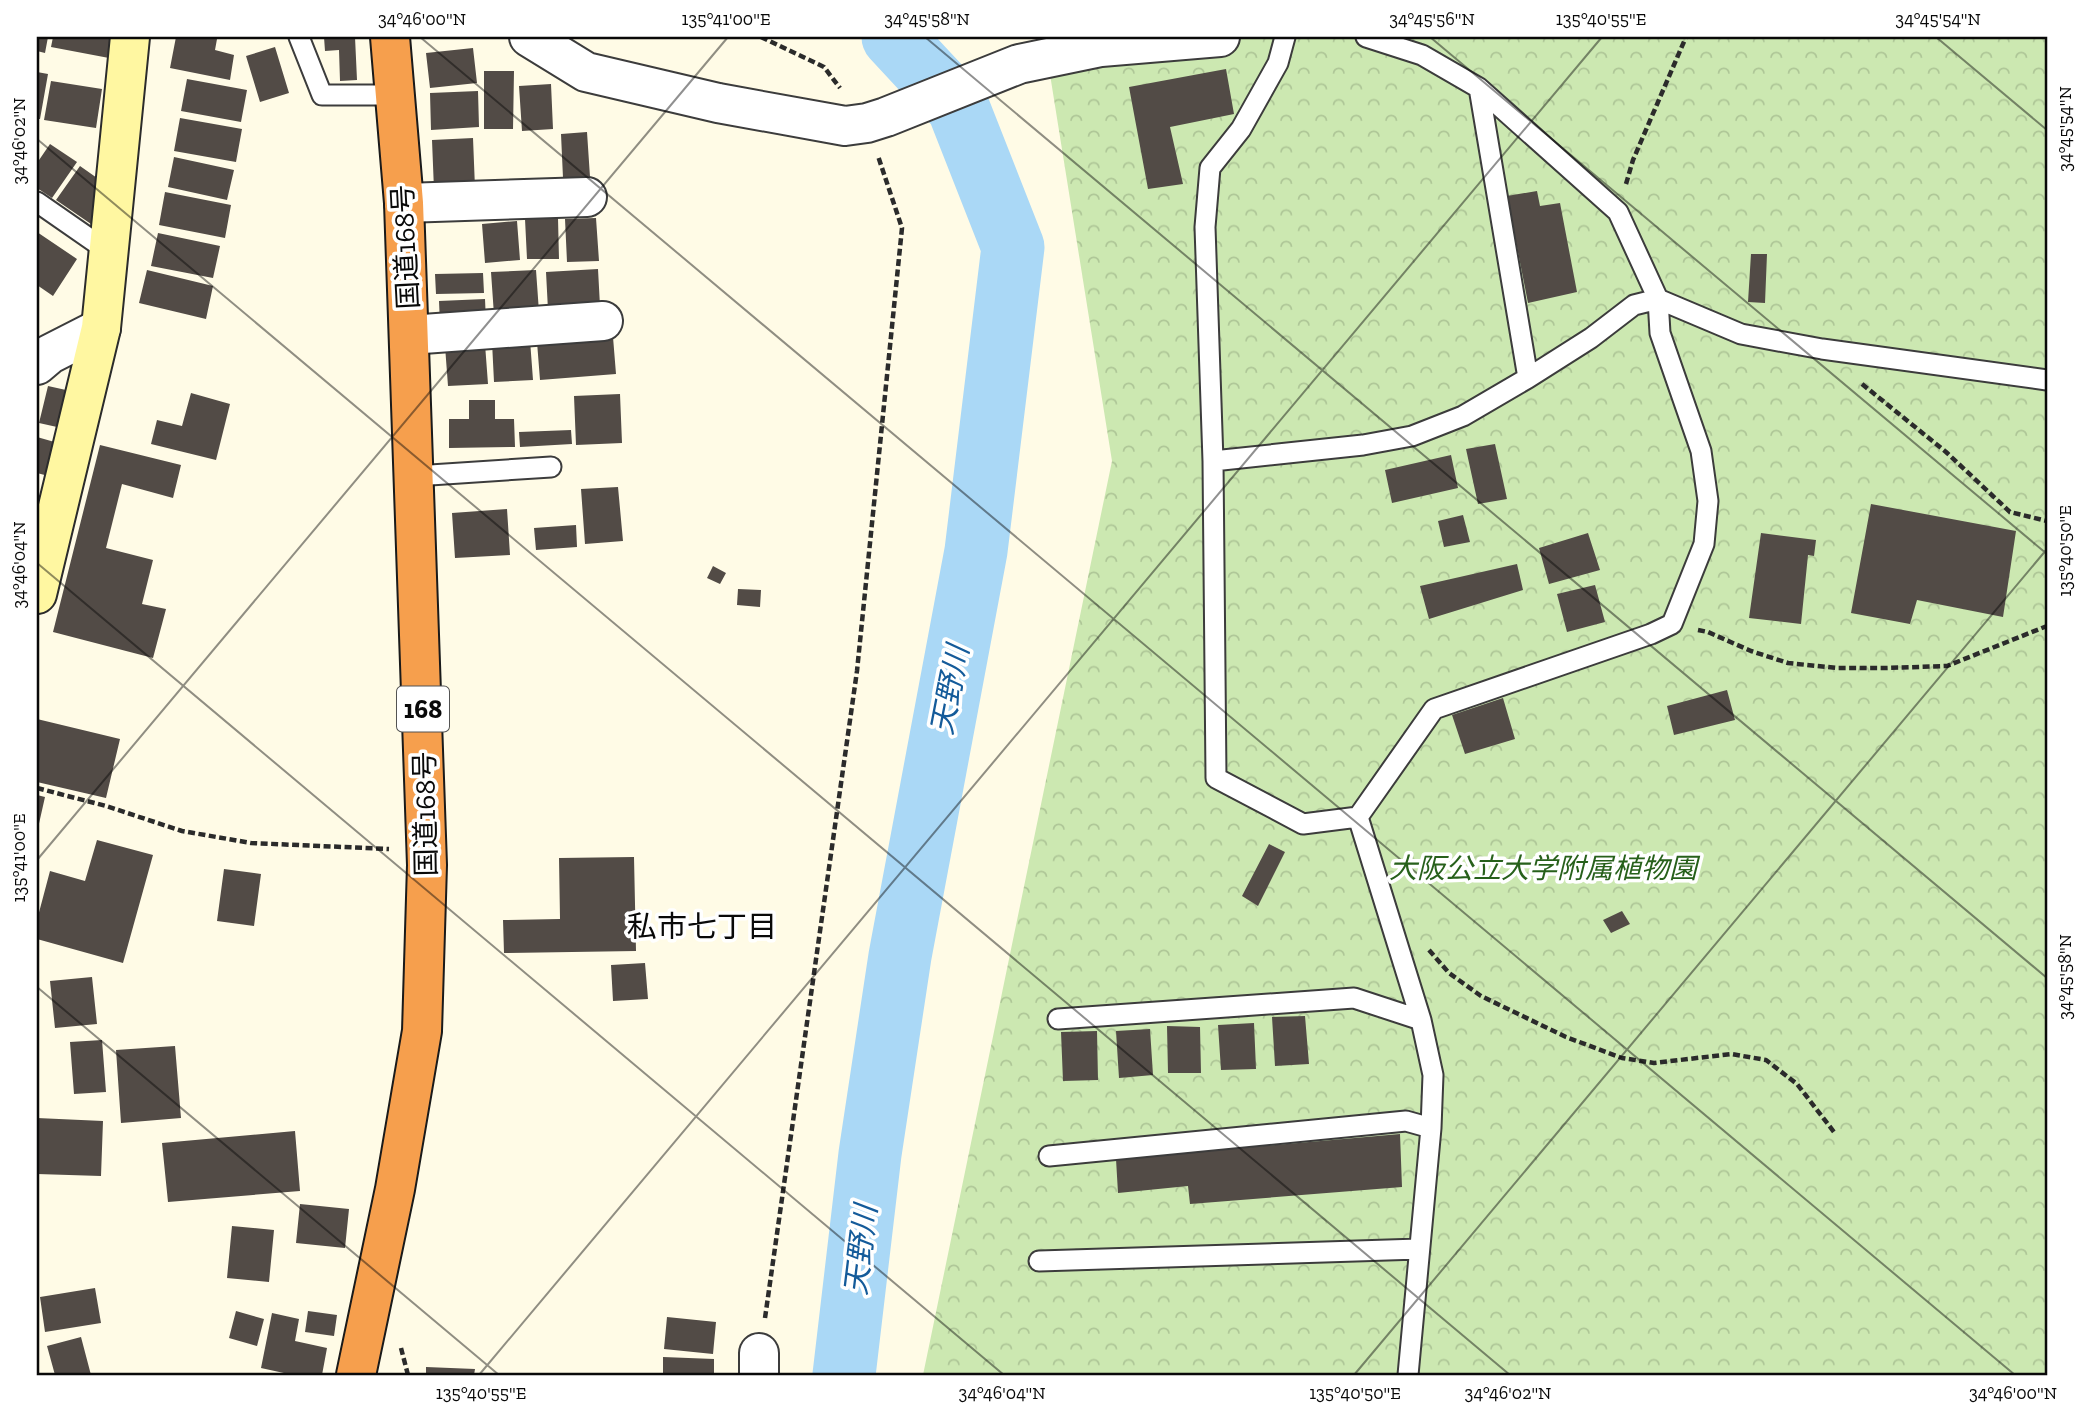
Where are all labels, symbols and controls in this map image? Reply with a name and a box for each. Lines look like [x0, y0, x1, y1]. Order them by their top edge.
text: 34°46'00"N [378, 8, 466, 30]
text: 135°41'00"E [682, 8, 771, 30]
text: 34°45'58"N [884, 8, 970, 30]
text: 34°45'56"N [1389, 8, 1475, 30]
text: 135°40'55"E [1556, 8, 1646, 30]
text: 34°45'54"N [1895, 8, 1981, 30]
text: 34°45'54"N [2054, 86, 2076, 172]
text: 34°46'02"N [8, 98, 30, 184]
street label: 国道168号 [386, 184, 425, 310]
text: 135°40'50"E [2054, 505, 2076, 597]
text: 34°46'04"N [8, 522, 30, 608]
water label: 天野川 [924, 639, 977, 738]
road number: 168 [397, 687, 449, 732]
street label: 国道168号 [408, 751, 443, 877]
text: 135°41'00"E [8, 814, 30, 903]
park label: 大阪公立大学附属植物園 [1389, 852, 1701, 885]
district label: 私市七丁目 [627, 909, 777, 945]
text: 34°45'58"N [2054, 934, 2076, 1020]
water label: 天野川 [838, 1200, 885, 1297]
text: 135°40'55"E [436, 1382, 526, 1404]
text: 34°46'04"N [959, 1382, 1045, 1404]
text: 135°40'50"E [1309, 1382, 1401, 1404]
text: 34°46'02"N [1465, 1382, 1551, 1404]
text: 34°46'00"N [1969, 1382, 2057, 1404]

